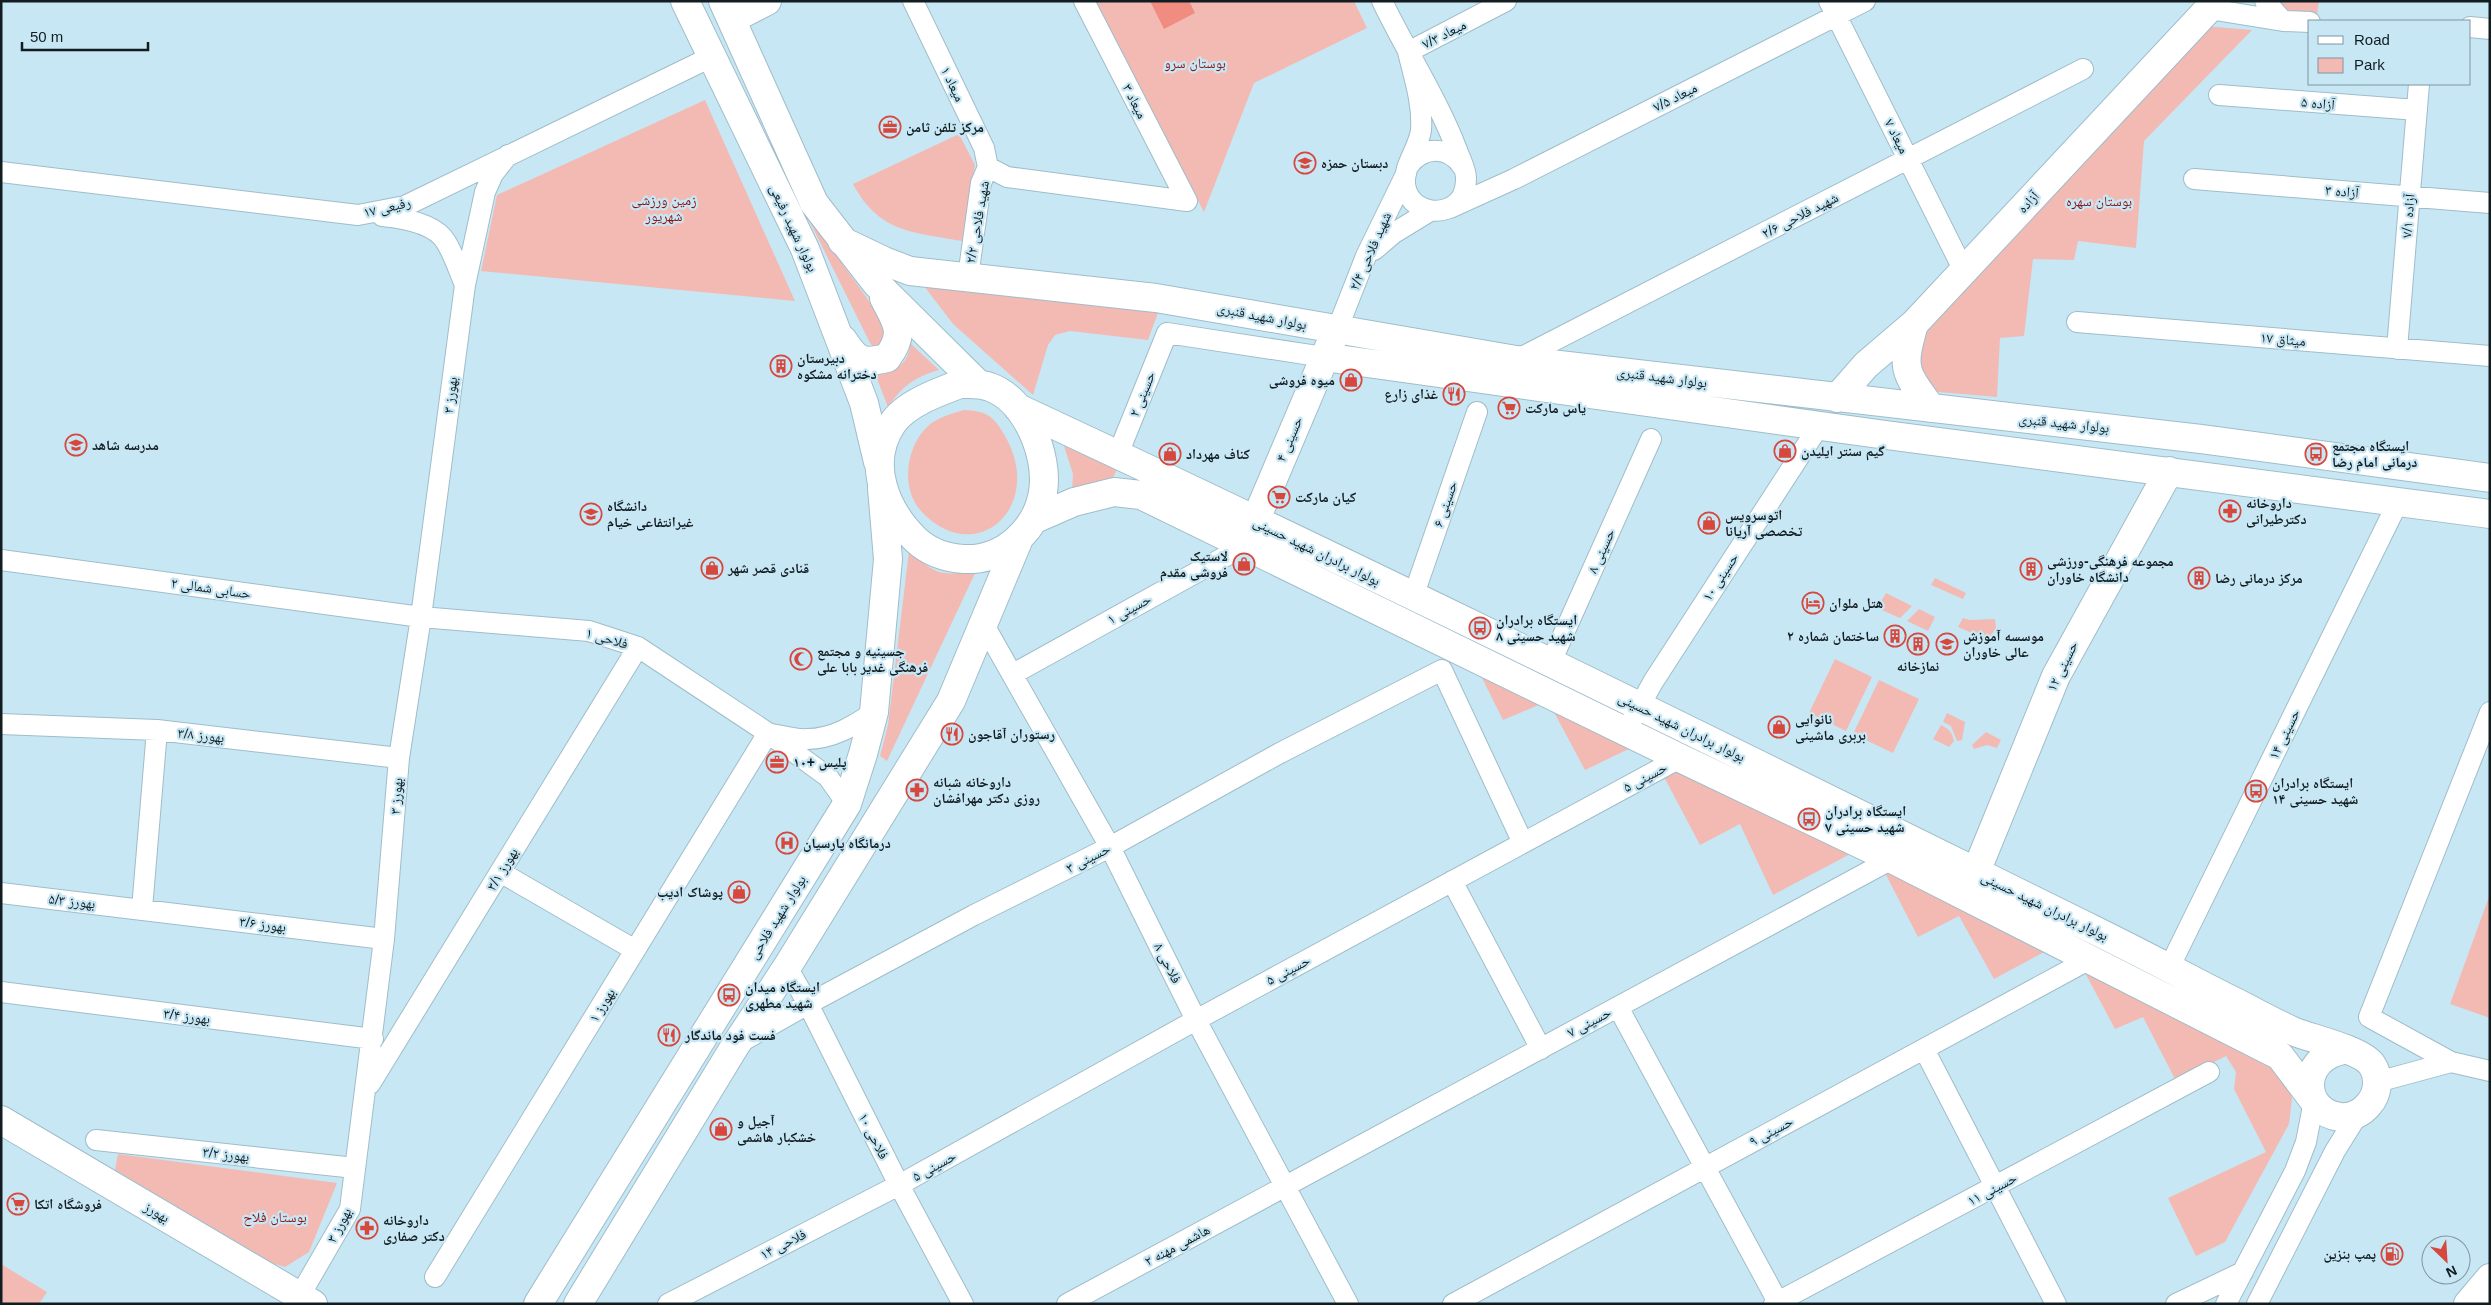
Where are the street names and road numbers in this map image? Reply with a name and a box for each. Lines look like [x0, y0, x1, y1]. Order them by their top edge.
street label: میعاد ۷/۳ [1419, 16, 1469, 52]
street label: میعاد ۱ [938, 64, 968, 104]
street label: میعاد ۷/۵ [1650, 79, 1700, 115]
street label: میعاد ۳ [1119, 81, 1150, 121]
street label: آزاده ۵ [2300, 94, 2336, 113]
street label: میعاد ۷ [1881, 116, 1912, 156]
street label: شهید فلاحی ۲/۲ [962, 180, 993, 265]
street label: بولوار شهید رفیعی [766, 182, 821, 275]
street label: آزاده ۳ [2324, 182, 2360, 201]
street label: آزاده [2014, 188, 2043, 217]
street label: شهید فلاحی ۲/۶ [1759, 189, 1841, 242]
street label: آزاده ۷/۱ [2398, 193, 2419, 239]
street label: رفیعی ۱۷ [362, 194, 413, 221]
street label: شهید فلاحی ۲/۴ [1346, 210, 1395, 293]
street label: بولوار شهید قنبری [1216, 299, 1308, 334]
street label: میثاق ۱۷ [2260, 329, 2306, 350]
street label: بولوار شهید قنبری [1616, 364, 1708, 391]
street label: حسینی ۲ [1126, 369, 1159, 419]
street label: بهورز ۳ [440, 376, 461, 414]
street label: بولوار شهید قنبری [2018, 410, 2110, 437]
street label: حسینی ۴ [1272, 414, 1307, 464]
street label: حسینی ۶ [1430, 479, 1461, 529]
street label: بولوار برادران شهید حسینی [1251, 513, 1383, 590]
street label: حسینی ۸ [1584, 526, 1619, 576]
street label: حسینی ۱۰ [1699, 550, 1742, 604]
street label: حسابی شمالی ۲ [170, 574, 252, 603]
street label: حسینی ۱ [1105, 591, 1154, 628]
street label: فلاحی ۱ [584, 624, 630, 653]
street label: حسینی ۱۲ [2043, 638, 2082, 694]
street label: بولوار برادران شهید حسینی [1616, 689, 1748, 766]
street label: حسینی ۱۴ [2265, 706, 2304, 762]
street label: بهورز ۳/۸ [177, 725, 225, 746]
street label: حسینی ۵ [1620, 759, 1670, 796]
street label: بهورز ۳ [386, 777, 407, 815]
street label: حسینی ۳ [1063, 840, 1113, 877]
street label: بهورز ۳/۱ [483, 845, 522, 894]
street label: بولوار برادران شهید حسینی [1979, 868, 2111, 945]
street label: بولوار شهید فلاحی [745, 872, 810, 962]
street label: بهورز ۵/۳ [48, 891, 96, 912]
street label: بهورز ۳/۶ [239, 913, 287, 936]
street label: فلاحی ۸ [1150, 940, 1185, 986]
street label: حسینی ۵ [1263, 952, 1313, 989]
street label: بهورز ۱ [586, 985, 619, 1025]
street label: حسینی ۷ [1564, 1004, 1614, 1041]
street label: بهورز ۳/۴ [163, 1005, 211, 1028]
street label: فلاحی ۱۰ [855, 1110, 892, 1162]
street label: حسینی ۹ [1746, 1113, 1796, 1150]
street label: بهورز ۳/۲ [202, 1144, 250, 1165]
street label: حسینی ۵ [910, 1148, 959, 1185]
street label: حسینی ۱۱ [1965, 1169, 2020, 1209]
street label: بهورز [140, 1198, 173, 1227]
street label: بهورز ۳ [324, 1205, 355, 1245]
street label: هاشمی مهنه ۲ [1142, 1221, 1213, 1270]
street label: فلاحی ۱۴ [757, 1226, 809, 1263]

